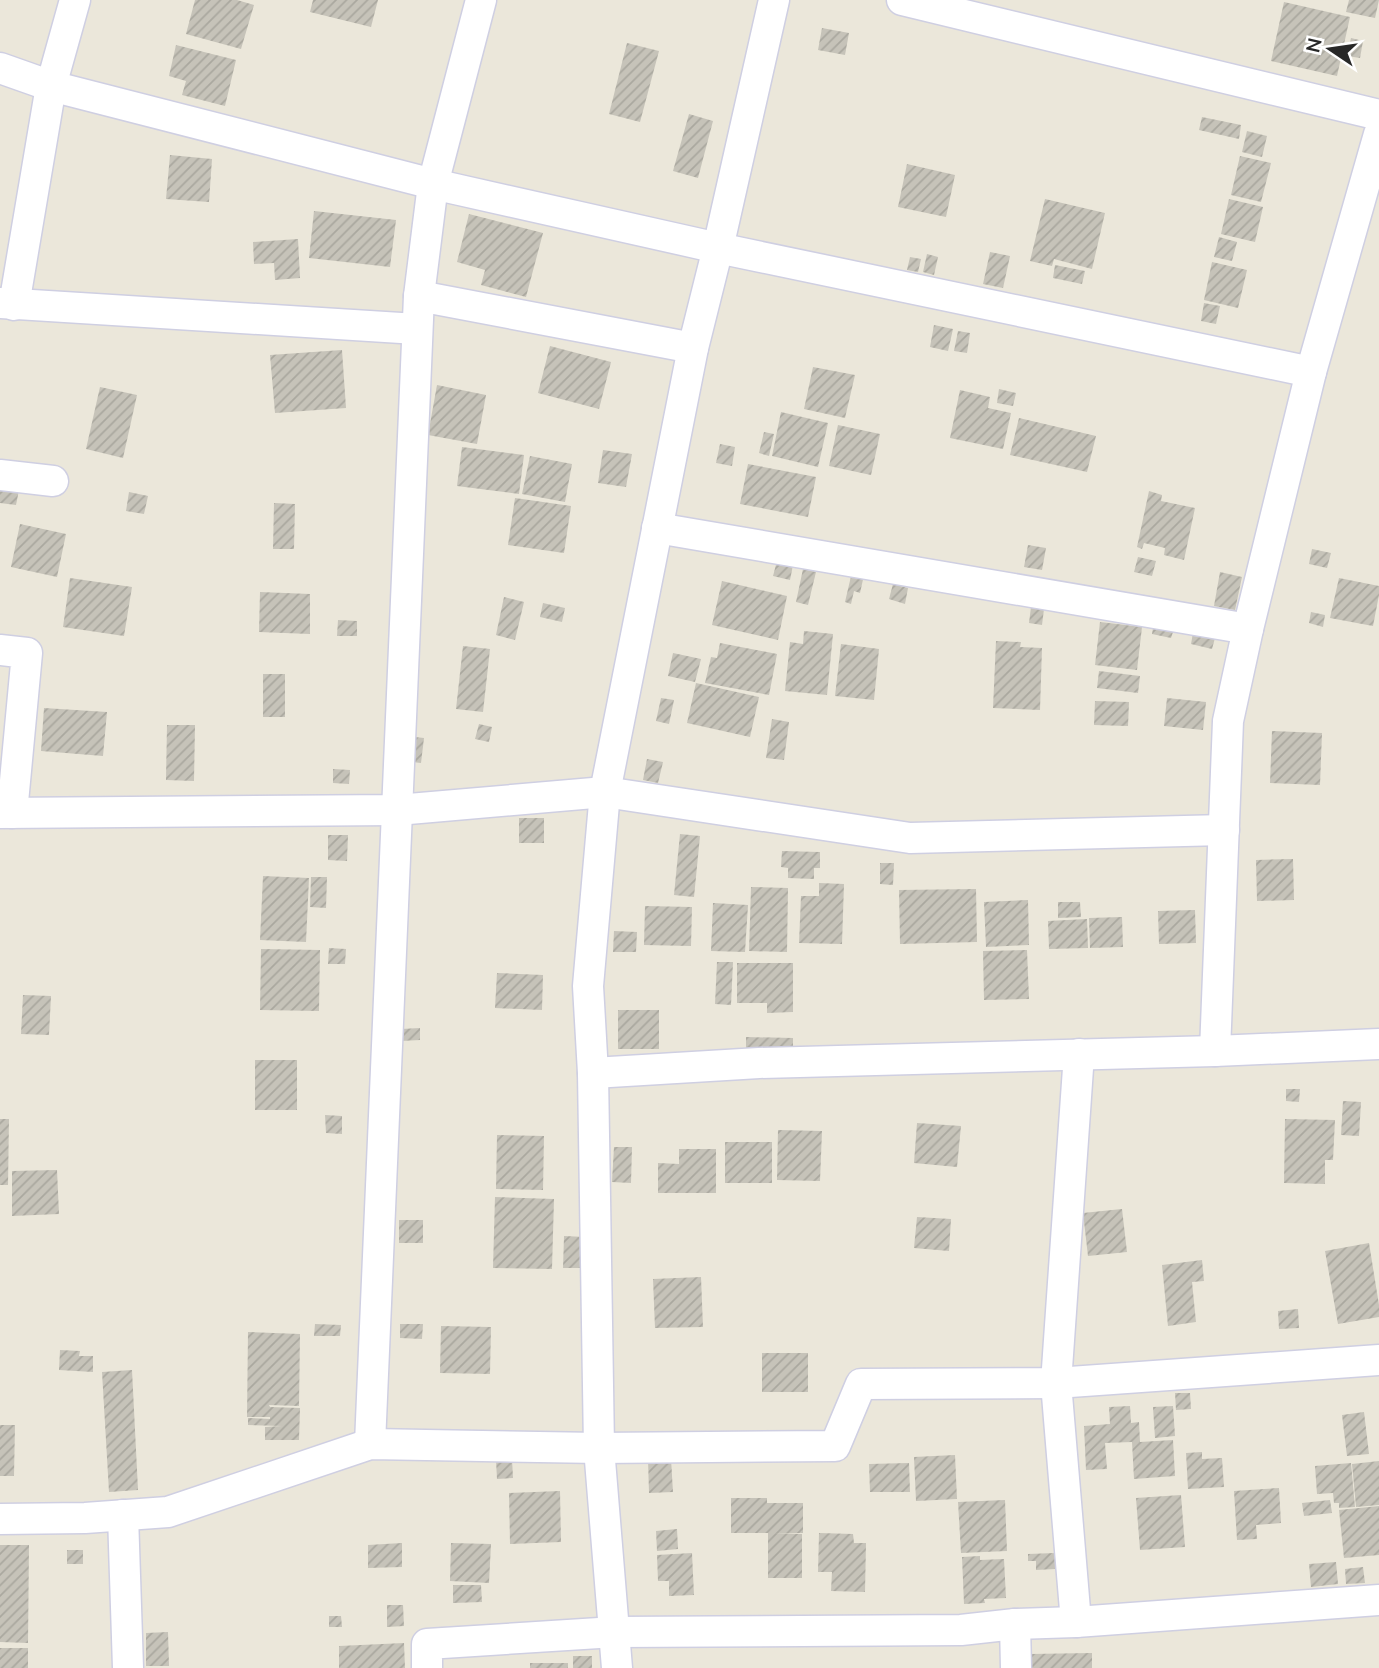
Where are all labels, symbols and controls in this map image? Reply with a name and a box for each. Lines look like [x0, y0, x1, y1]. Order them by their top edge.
north arrow [1295, 14, 1365, 84]
text: N [1300, 35, 1327, 55]

